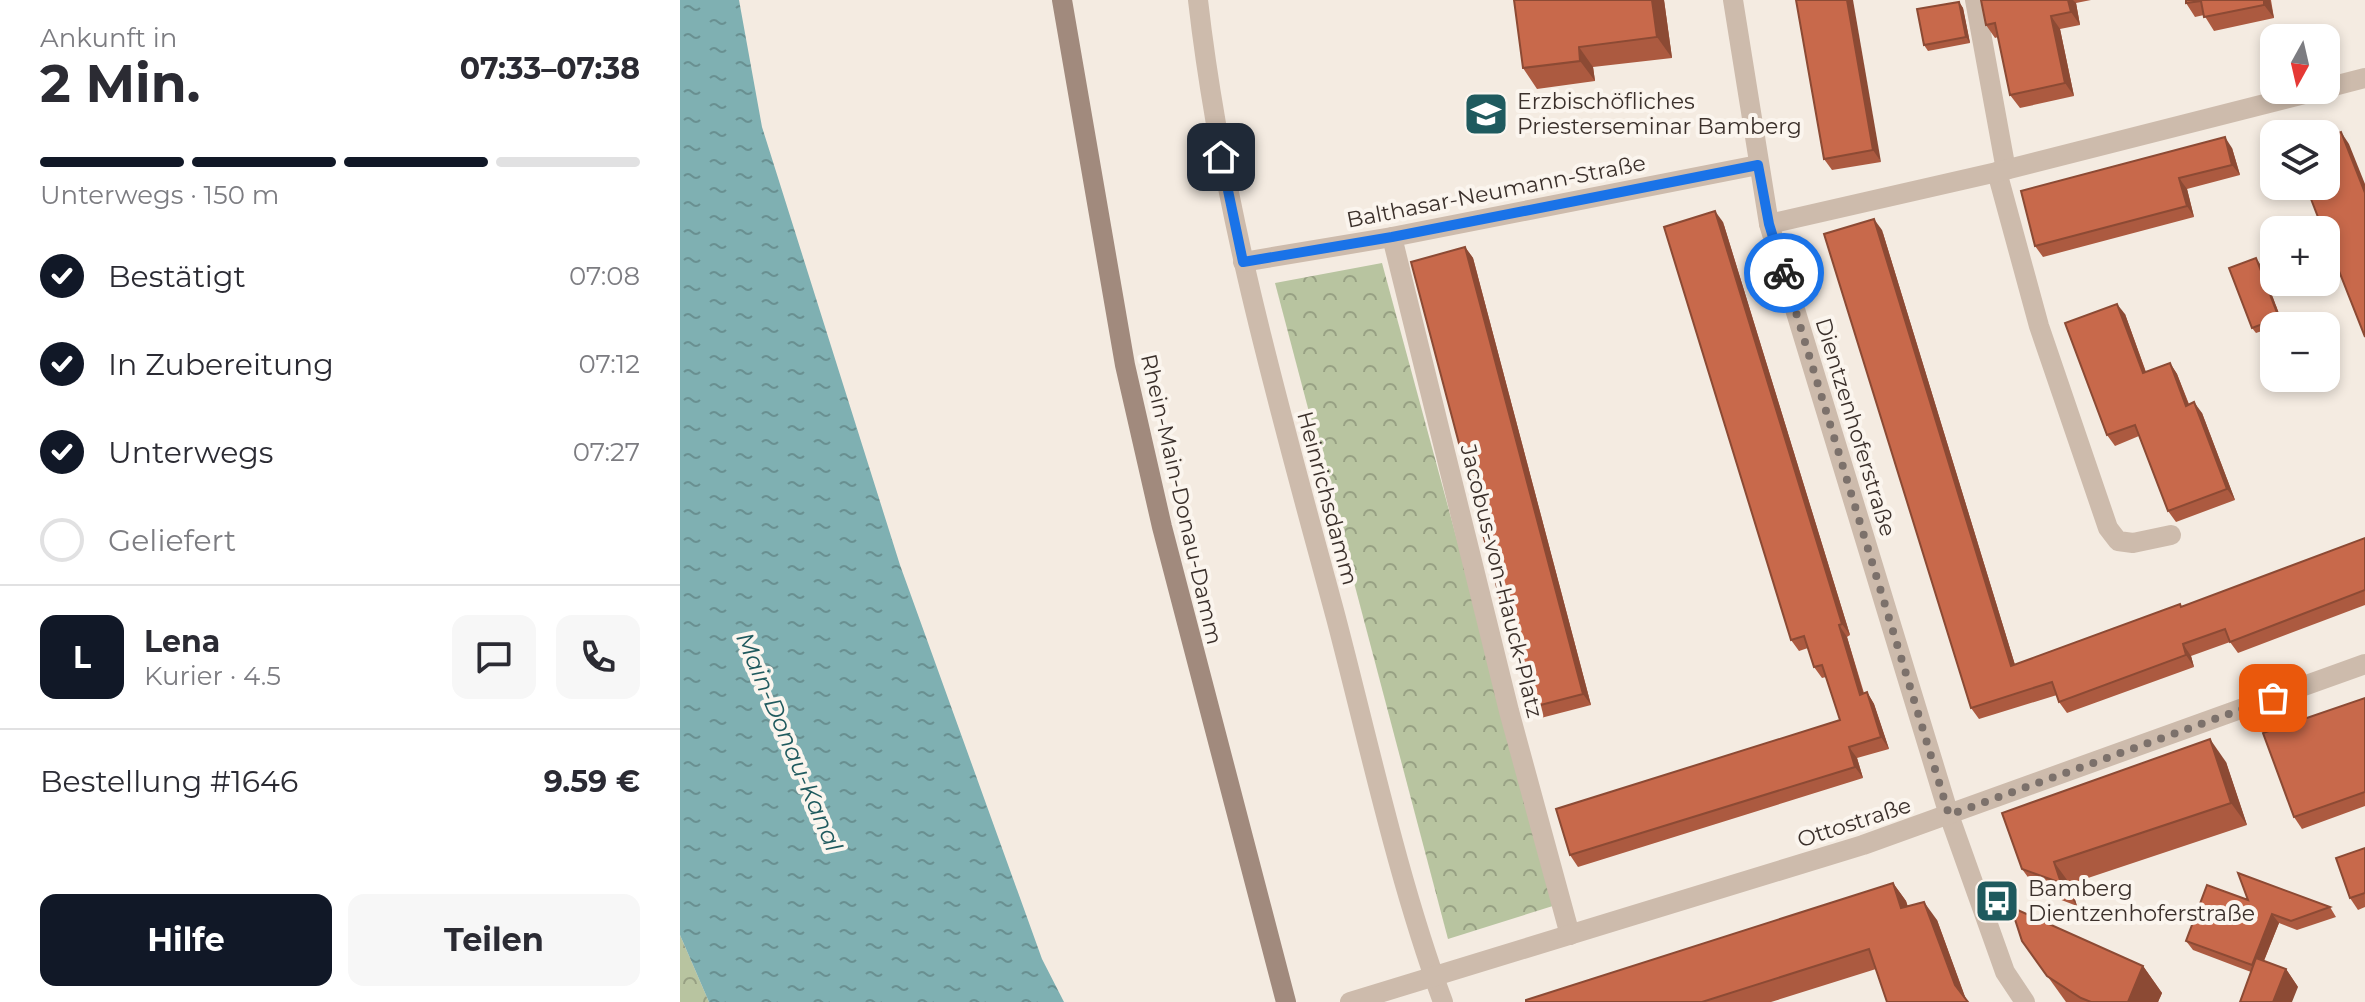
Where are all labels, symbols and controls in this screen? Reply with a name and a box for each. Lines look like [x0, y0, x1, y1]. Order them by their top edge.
text: Ankunft in [40, 22, 177, 54]
north arrow [2260, 24, 2340, 104]
map controls [2260, 24, 2340, 392]
text: 07:33–07:38 [460, 50, 640, 87]
text: 2 Min. [40, 52, 200, 115]
place label: Erzbischöfliches Priesterseminar Bamberg [1517, 88, 1802, 140]
school or university icon: Erzbischöfliches Priesterseminar Bamberg [1462, 90, 1510, 138]
button: layers [2260, 120, 2340, 200]
pin [1187, 123, 1255, 191]
icon: home [1199, 135, 1243, 179]
street label: Balthasar-Neumann-Straße [1344, 149, 1648, 234]
text: Unterwegs · 150 m [40, 179, 279, 211]
button: + [2260, 216, 2340, 296]
courier [1744, 233, 1824, 313]
icon: bike [1762, 251, 1806, 295]
icon: check [40, 254, 84, 298]
text: Bestätigt [108, 258, 246, 295]
text: 07:08 [569, 260, 640, 292]
button: − [2260, 312, 2340, 392]
street label: Dientzenhoferstraße [1809, 315, 1902, 540]
icon: check [40, 342, 84, 386]
text: In Zubereitung [108, 346, 334, 383]
text: 07:12 [579, 348, 640, 380]
street label: Rhein-Main-Donau-Damm [1135, 351, 1228, 647]
street label: Heinrichsdamm [1291, 408, 1364, 588]
icon: check [40, 430, 84, 474]
text: Unterwegs [108, 434, 273, 471]
text: 07:27 [573, 436, 640, 468]
street label: Jacobus-von-Hauck-Platz [1454, 441, 1549, 721]
text: Geliefert [108, 522, 236, 559]
button: chat [452, 615, 536, 699]
button: phone [556, 615, 640, 699]
text: Lena [144, 623, 220, 660]
water label: Main-Donau-Kanal [730, 628, 849, 856]
text: L [73, 639, 91, 676]
text: Kurier · 4.5 [144, 660, 281, 692]
pin [2239, 664, 2307, 732]
icon: bag [2251, 676, 2295, 720]
text: Bestellung #1646 [40, 763, 298, 800]
text: 9.59 € [544, 763, 640, 800]
street label: Ottostraße [1794, 791, 1914, 854]
place label: Bamberg Dientzenhoferstraße [2028, 875, 2255, 927]
bus stop icon: Bamberg Dientzenhoferstraße [1973, 877, 2021, 925]
button: Hilfe [40, 894, 332, 986]
button: Teilen [348, 894, 640, 986]

